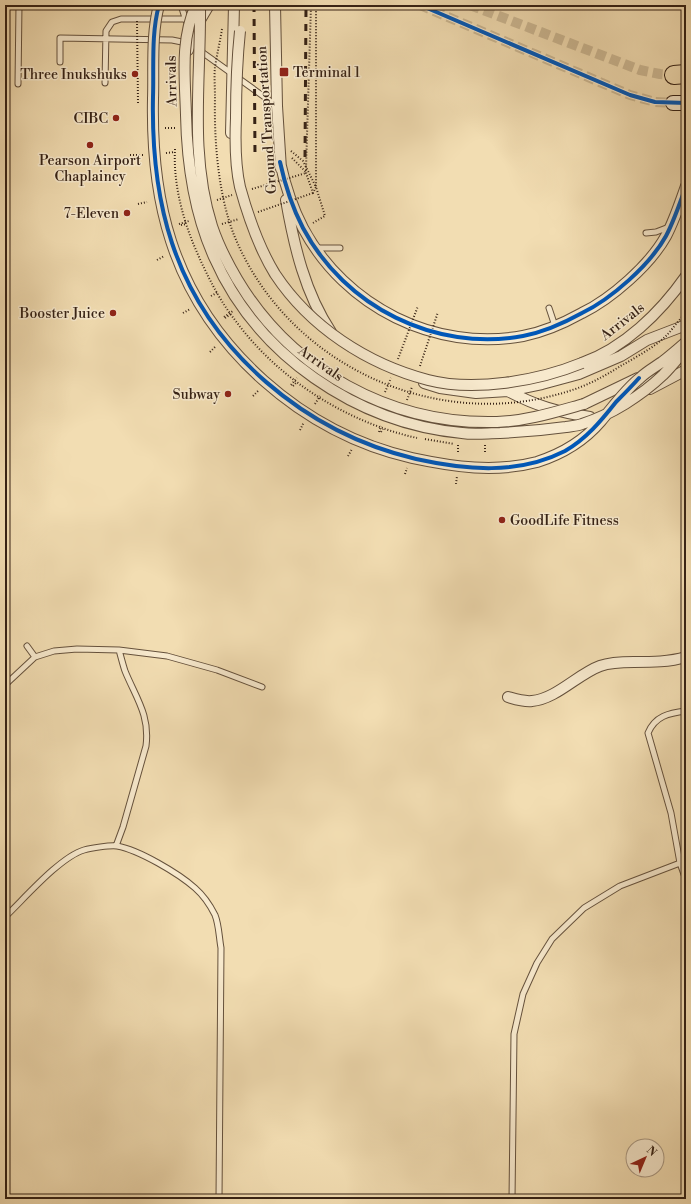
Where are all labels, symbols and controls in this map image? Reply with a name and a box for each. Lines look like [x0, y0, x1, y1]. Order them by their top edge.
street label: Ground Transportation [253, 45, 281, 195]
street label: Arrivals [163, 55, 181, 108]
place label: Terminal 1 [293, 64, 360, 82]
place label: Three Inukshuks [20, 66, 127, 84]
marker: Terminal 1 [278, 66, 290, 78]
marker: Three Inukshuks [130, 69, 140, 79]
place label: CIBC [74, 110, 108, 128]
marker: CIBC [111, 113, 121, 123]
marker: Pearson Airport Chaplaincy [85, 140, 95, 150]
place label: Pearson Airport Chaplaincy [39, 152, 141, 186]
place label: 7-Eleven [64, 205, 120, 223]
marker: 7-Eleven [122, 208, 132, 218]
street label: Arrivals [596, 299, 648, 345]
place label: Booster Juice [19, 305, 105, 323]
marker: Booster Juice [108, 308, 118, 318]
street label: Arrivals [293, 341, 347, 386]
place label: Subway [173, 386, 220, 404]
marker: Subway [223, 389, 233, 399]
place label: GoodLife Fitness [510, 512, 619, 530]
marker: GoodLife Fitness [497, 515, 507, 525]
north arrow [625, 1138, 665, 1178]
text: N [643, 1143, 659, 1160]

